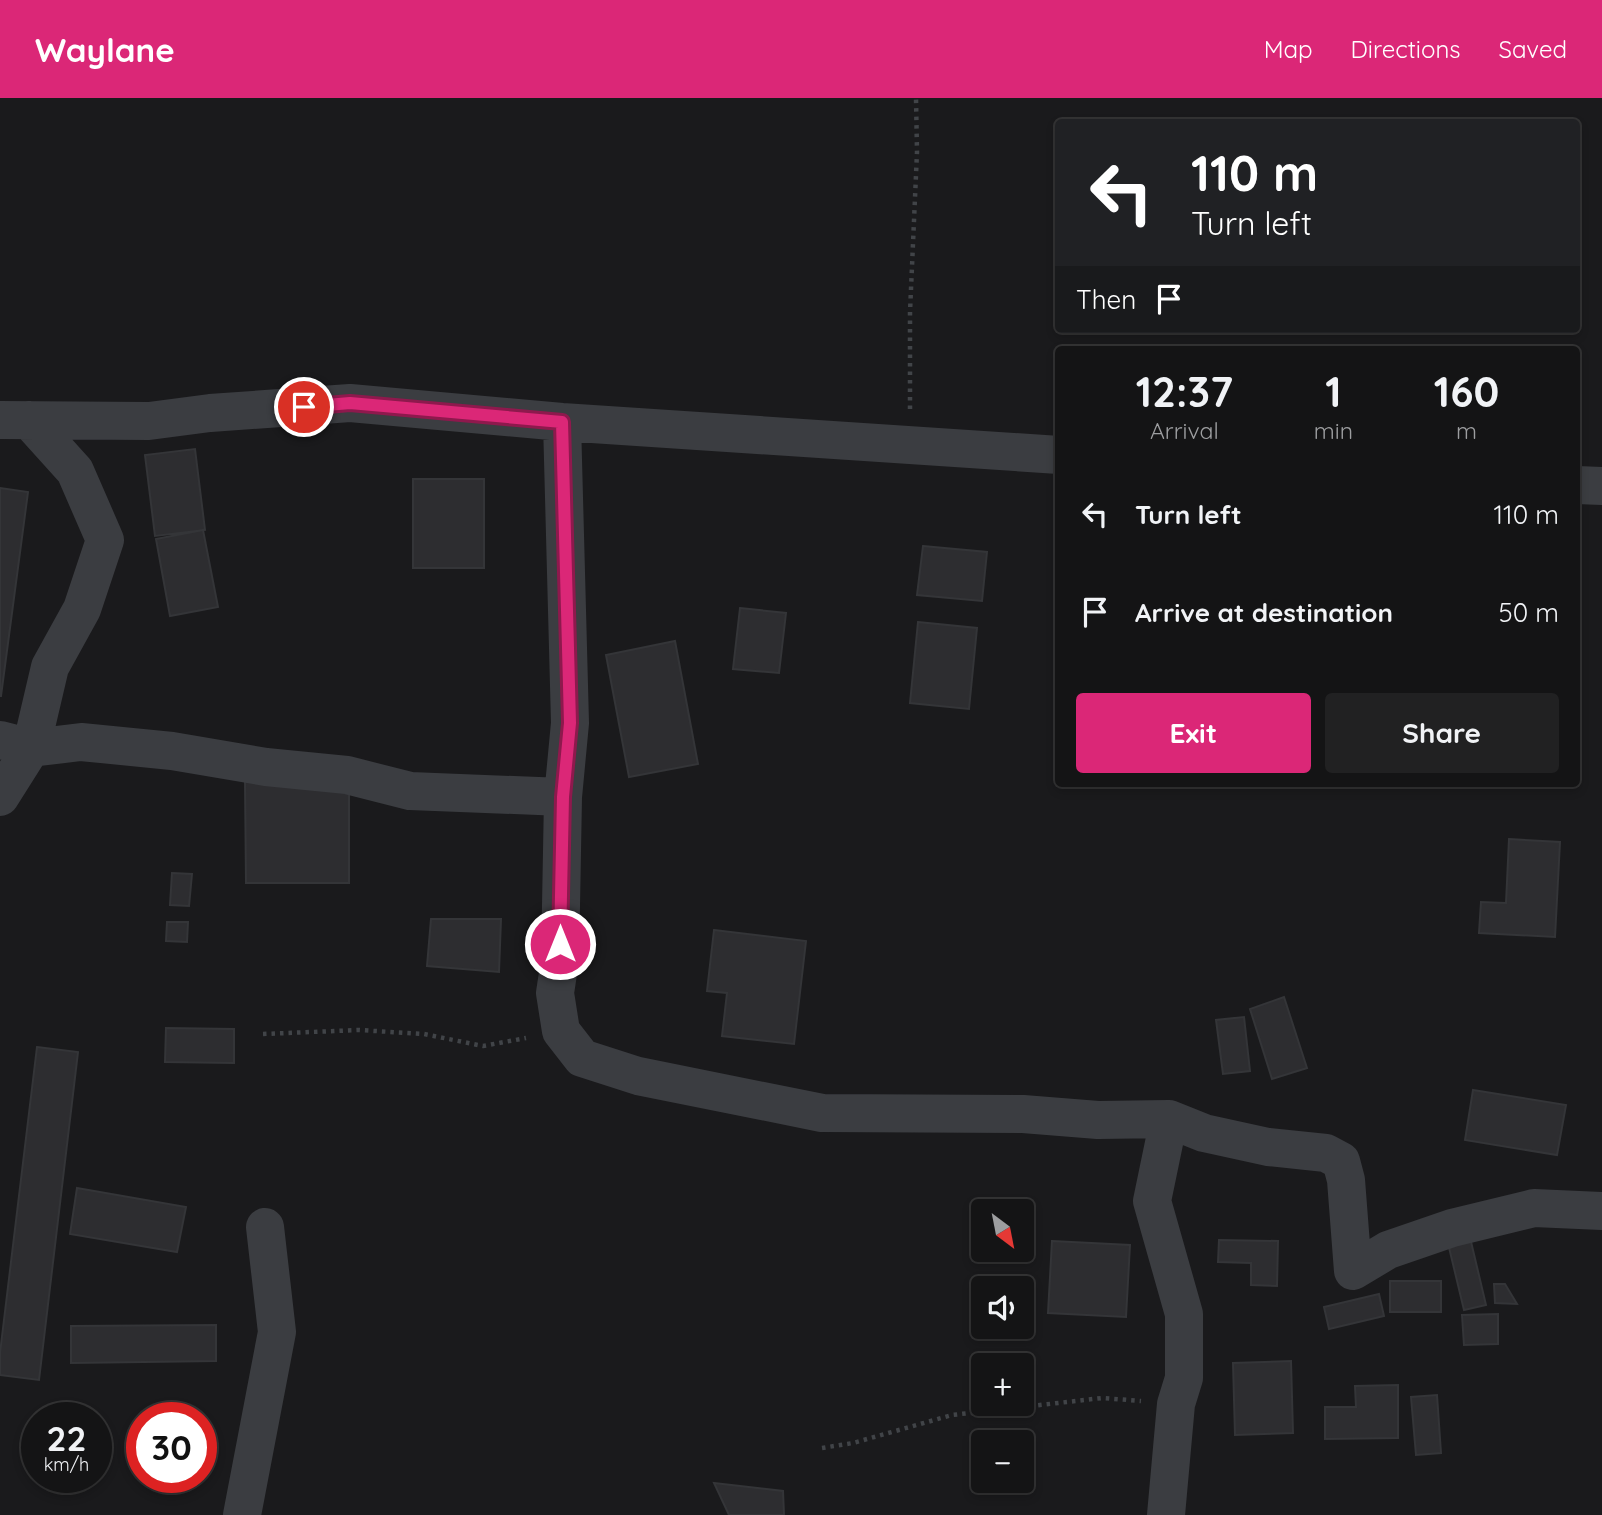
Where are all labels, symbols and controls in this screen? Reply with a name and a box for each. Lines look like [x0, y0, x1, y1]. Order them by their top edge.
text: Waylane [35, 29, 175, 70]
text: Map [1264, 34, 1313, 64]
text: Directions [1351, 34, 1461, 64]
text: Saved [1499, 34, 1567, 64]
text: 110 m [1191, 142, 1318, 203]
icon: left [1076, 147, 1167, 238]
text: Turn left [1191, 203, 1312, 243]
icon: arrive [1150, 280, 1188, 318]
text: Then [1076, 283, 1136, 316]
text: 12:37 [1136, 365, 1233, 418]
text: 1 [1325, 365, 1342, 418]
text: 160 [1434, 365, 1499, 418]
pin [274, 377, 334, 437]
icon: arrive [285, 388, 323, 426]
text: Arrival [1150, 416, 1219, 445]
text: min [1314, 416, 1353, 445]
text: m [1456, 416, 1477, 445]
icon: left [1076, 495, 1114, 533]
text: Turn left [1135, 498, 1242, 531]
text: 110 m [1493, 498, 1559, 531]
icon: arrive [1076, 593, 1114, 631]
text: Arrive at destination [1135, 596, 1393, 629]
text: 50 m [1499, 596, 1559, 629]
button: Exit [1076, 693, 1311, 773]
button: Share [1325, 693, 1559, 773]
position arrow [523, 907, 597, 981]
north arrow [971, 1199, 1034, 1262]
map controls [971, 1199, 1034, 1493]
button: sound [971, 1276, 1034, 1339]
button: + [971, 1353, 1034, 1416]
speed limit sign: 30 [126, 1402, 217, 1493]
text: 22 [47, 1416, 86, 1460]
button: − [971, 1430, 1034, 1493]
text: km/h [44, 1453, 89, 1476]

